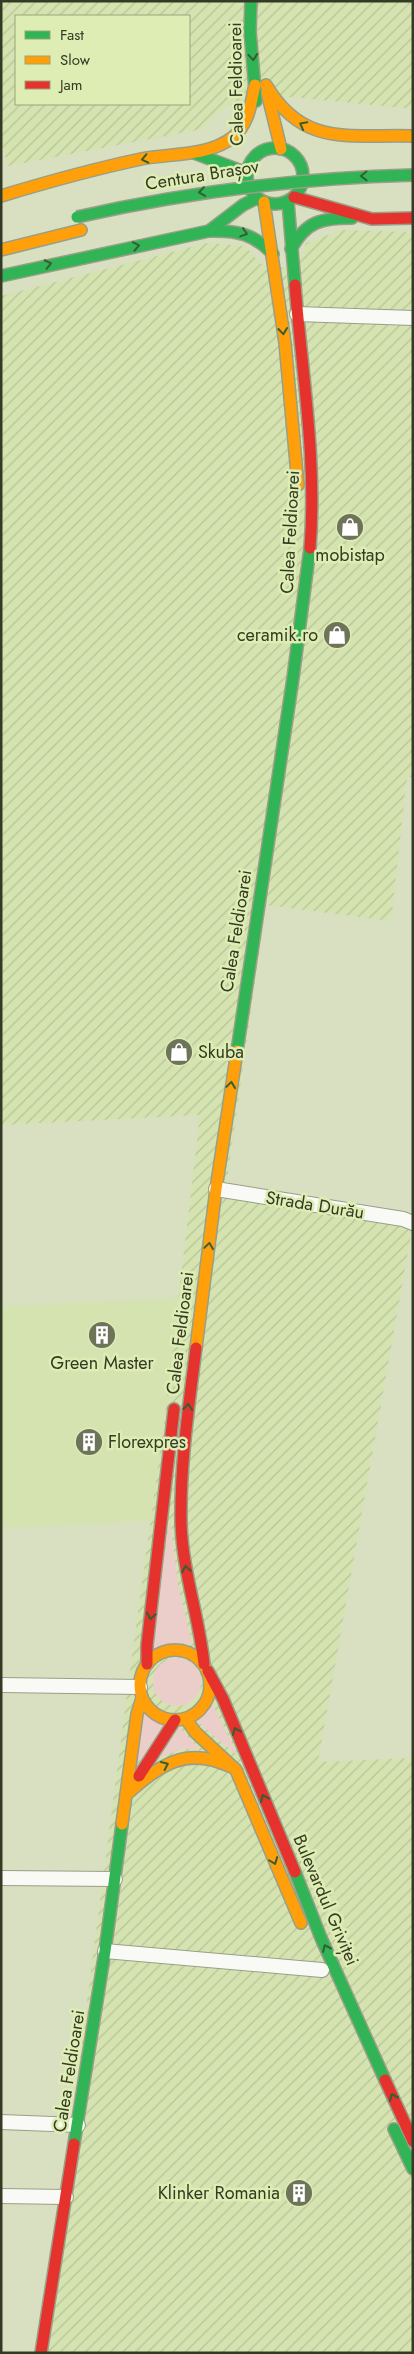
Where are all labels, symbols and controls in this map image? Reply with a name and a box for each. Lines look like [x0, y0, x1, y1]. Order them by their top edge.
legend [15, 15, 190, 105]
street label: Calea Feldioarei [222, 22, 250, 146]
text: Fast [60, 24, 84, 46]
text: Slow [60, 49, 91, 71]
one-way arrow [247, 53, 258, 61]
text: Jam [58, 74, 83, 96]
one-way arrow [299, 121, 308, 131]
one-way arrow [141, 153, 150, 164]
street label: Centura Brașov [143, 153, 261, 197]
one-way arrow [360, 171, 368, 181]
one-way arrow [198, 186, 207, 196]
one-way arrow [240, 227, 248, 237]
one-way arrow [132, 241, 141, 252]
one-way arrow [44, 259, 53, 270]
one-way arrow [277, 328, 288, 336]
street label: Calea Feldioarei [274, 470, 306, 594]
shop icon: mobistap [335, 512, 365, 542]
place label: mobistap [315, 542, 385, 568]
shop icon: ceramik.ro [322, 620, 352, 650]
place label: ceramik.ro [237, 622, 318, 648]
street label: Calea Feldioarei [213, 868, 259, 994]
shop icon: Skuba [164, 1037, 194, 1067]
place label: Skuba [198, 1039, 244, 1065]
one-way arrow [225, 1081, 236, 1089]
street label: Strada Durău [264, 1184, 366, 1226]
one-way arrow [203, 1242, 214, 1250]
street label: Calea Feldioarei [160, 1270, 200, 1396]
building icon: Green Master [87, 1320, 117, 1350]
place label: Green Master [50, 1350, 155, 1376]
one-way arrow [182, 1403, 193, 1411]
building icon: Florexpres [74, 1427, 104, 1457]
place label: Florexpres [108, 1429, 186, 1455]
one-way arrow [181, 1565, 191, 1574]
one-way arrow [146, 1612, 156, 1621]
one-way arrow [231, 1727, 242, 1736]
one-way arrow [160, 1760, 169, 1771]
one-way arrow [260, 1794, 271, 1803]
street label: Bulevardul Griviței [287, 1830, 365, 1970]
one-way arrow [268, 1856, 278, 1865]
one-way arrow [322, 1944, 332, 1953]
street label: Calea Feldioarei [46, 2008, 92, 2134]
one-way arrow [388, 2093, 399, 2102]
building icon: Klinker Romania [284, 2178, 314, 2208]
place label: Klinker Romania [158, 2180, 280, 2206]

